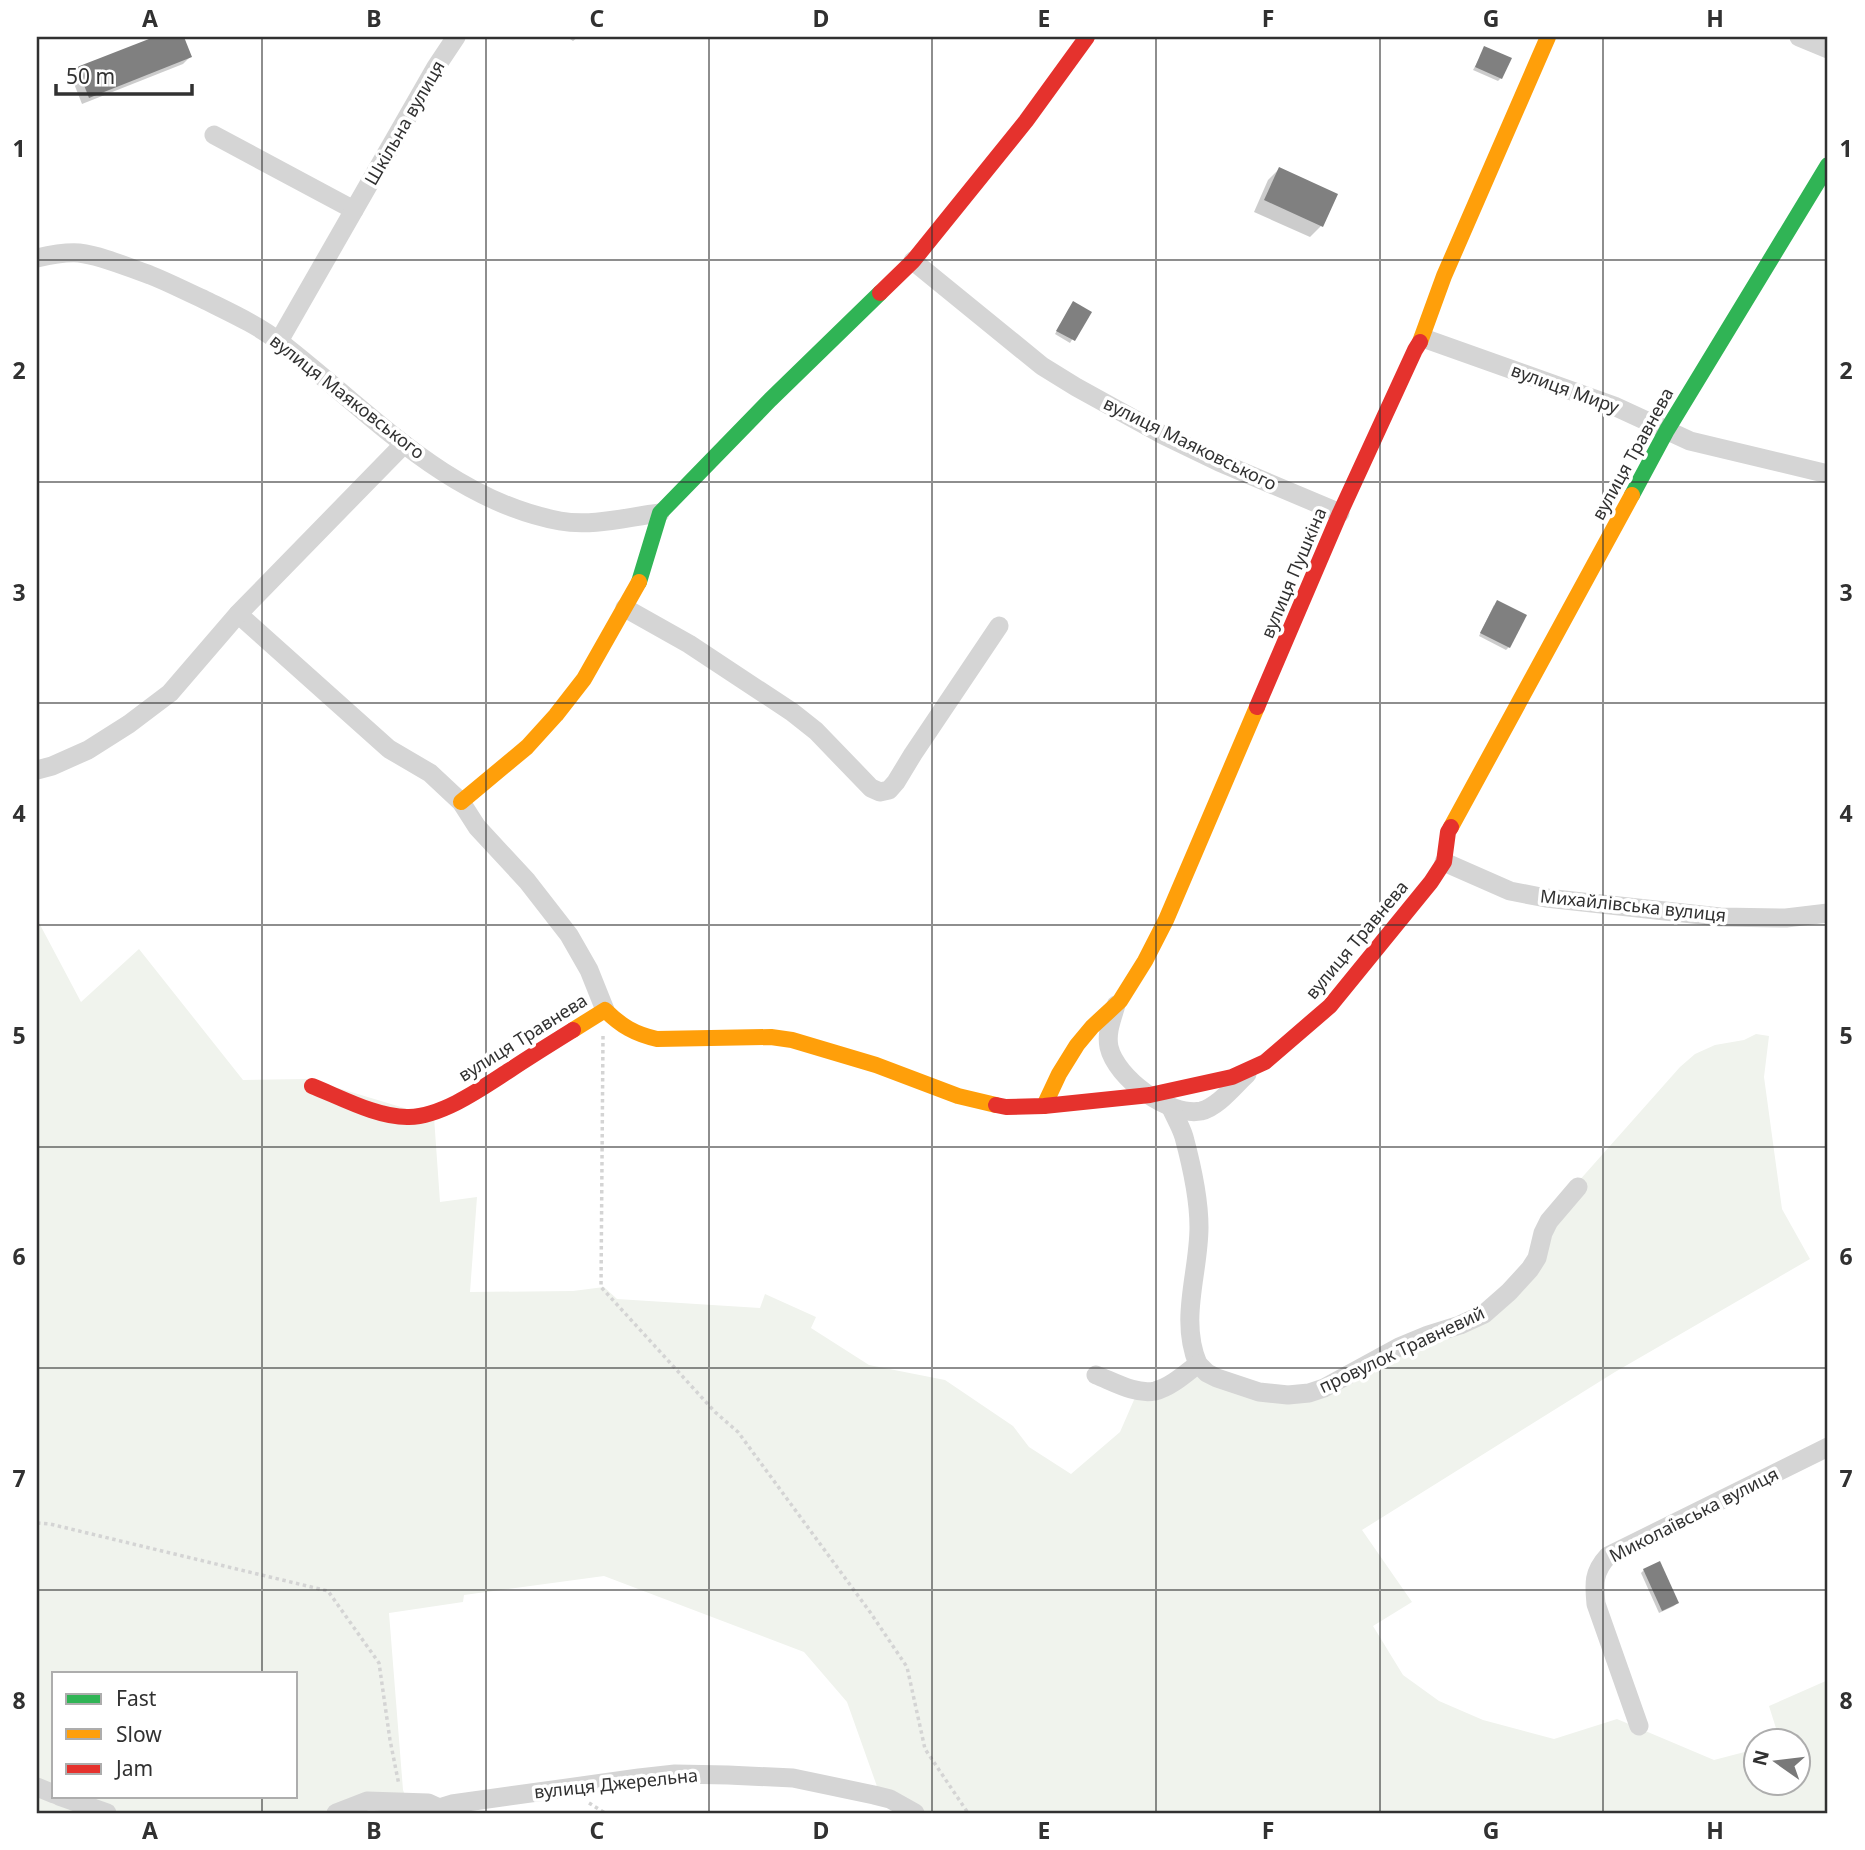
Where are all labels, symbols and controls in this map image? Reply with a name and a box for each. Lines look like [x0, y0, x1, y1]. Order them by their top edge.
text: A [142, 2, 158, 34]
text: B [366, 2, 382, 34]
text: C [590, 2, 605, 34]
text: D [813, 2, 829, 34]
text: E [1038, 2, 1050, 34]
text: F [1262, 2, 1274, 34]
text: G [1483, 2, 1499, 34]
text: H [1706, 2, 1724, 34]
scale bar [56, 52, 192, 96]
street label: Шкільна вулиця [359, 56, 450, 189]
text: 50 m [66, 62, 115, 90]
text: 1 [12, 132, 26, 164]
text: 1 [1839, 132, 1853, 164]
street label: вулиця Маяковського [265, 328, 430, 464]
text: 2 [12, 354, 26, 386]
text: 2 [1839, 354, 1853, 386]
street label: вулиця Миру [1508, 357, 1623, 419]
street label: вулиця Травнева [1586, 383, 1678, 524]
street label: вулиця Маяковського [1100, 391, 1281, 495]
street label: вулиця Пушкіна [1255, 504, 1331, 642]
text: 3 [12, 576, 26, 608]
text: 3 [1839, 576, 1853, 608]
text: 4 [12, 797, 26, 829]
text: 4 [1839, 797, 1853, 829]
street label: вулиця Травнева [1300, 875, 1413, 1004]
street label: Михайлівська вулиця [1539, 883, 1727, 927]
street label: вулиця Травнева [453, 988, 591, 1086]
text: 5 [12, 1019, 26, 1051]
text: 5 [1839, 1019, 1853, 1051]
text: 6 [12, 1240, 26, 1272]
text: 6 [1839, 1240, 1853, 1272]
street label: провулок Травневий [1315, 1300, 1488, 1398]
street label: Миколаївська вулиця [1605, 1461, 1782, 1567]
text: 7 [12, 1462, 26, 1494]
text: 7 [1839, 1462, 1853, 1494]
legend [52, 1672, 298, 1798]
text: 8 [12, 1684, 26, 1716]
text: Fast [116, 1684, 157, 1712]
text: 8 [1839, 1684, 1853, 1716]
text: Slow [116, 1720, 162, 1748]
north arrow [1742, 1728, 1812, 1798]
text: N [1746, 1747, 1775, 1769]
text: Jam [114, 1754, 153, 1782]
street label: вулиця Джерельна [533, 1762, 699, 1804]
text: A [142, 1814, 158, 1846]
text: B [366, 1814, 382, 1846]
text: C [590, 1814, 605, 1846]
text: D [813, 1814, 829, 1846]
text: E [1038, 1814, 1050, 1846]
text: F [1262, 1814, 1274, 1846]
text: G [1483, 1814, 1499, 1846]
text: H [1706, 1814, 1724, 1846]

